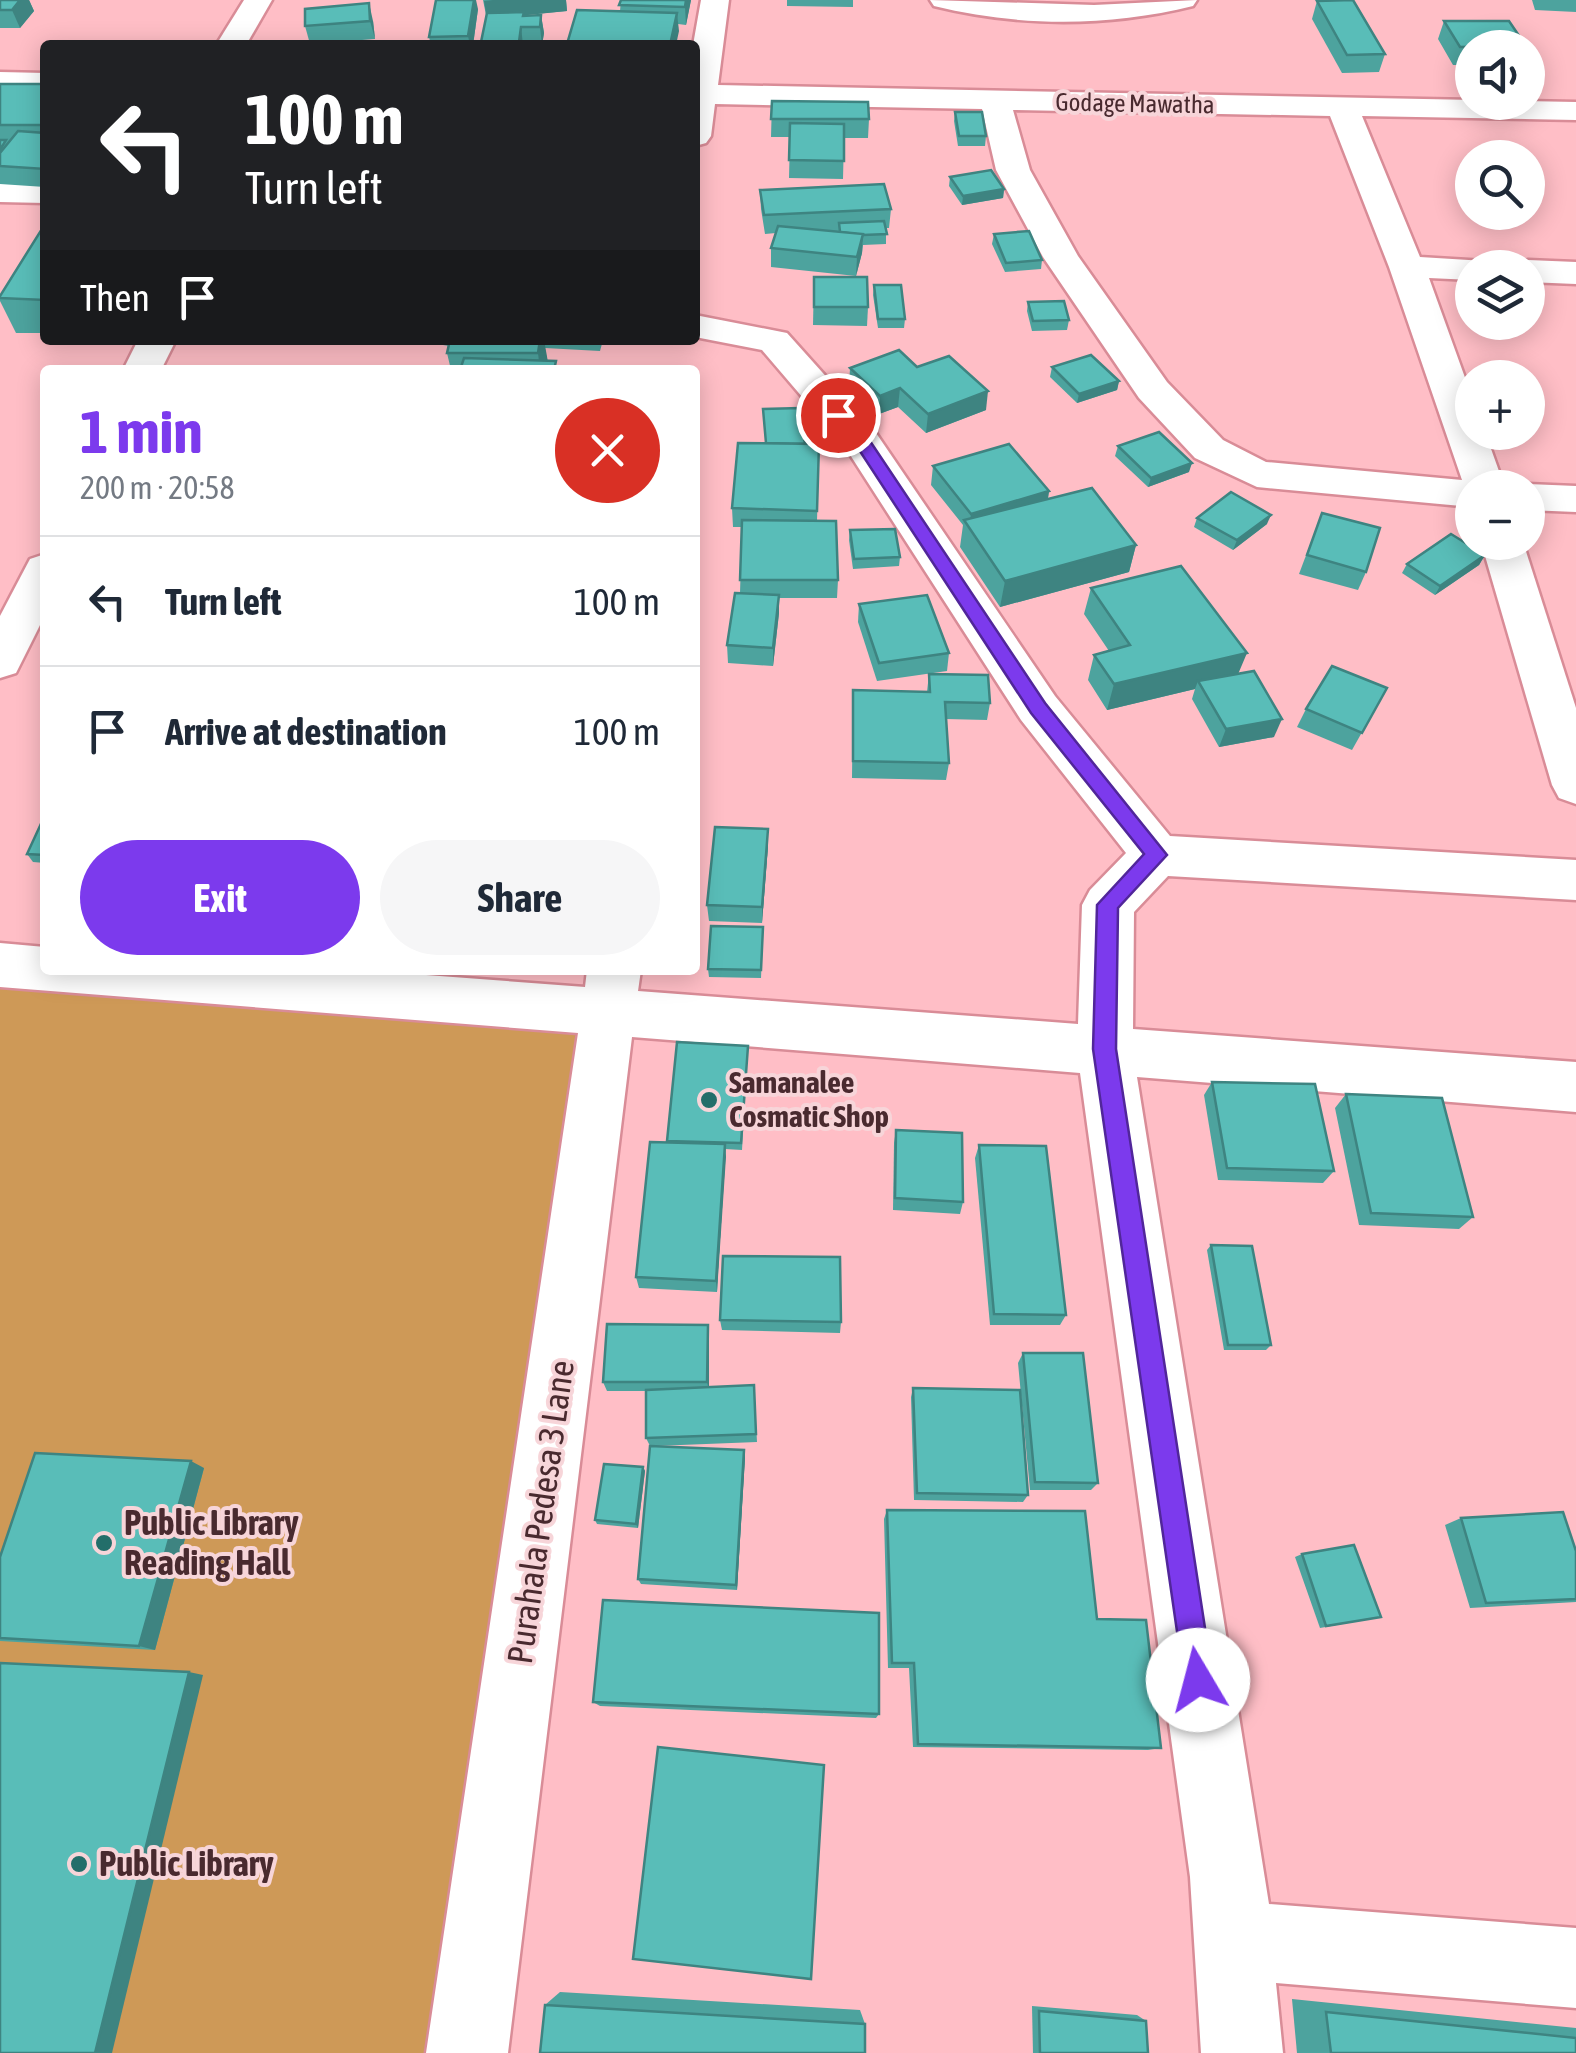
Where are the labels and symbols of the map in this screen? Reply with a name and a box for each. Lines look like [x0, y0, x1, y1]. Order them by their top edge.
street label: Godage Mawatha [1055, 88, 1215, 118]
pin [796, 373, 881, 458]
place label: Samanalee Cosmatic Shop [729, 1065, 889, 1133]
marker: Samanalee Cosmatic Shop [698, 1089, 720, 1111]
street label: Purahala Pedesa 3 Lane [499, 1358, 581, 1666]
place label: Public Library Reading Hall [124, 1502, 299, 1582]
marker: Public Library Reading Hall [93, 1532, 115, 1554]
position arrow [1146, 1628, 1250, 1732]
place label: Public Library [99, 1843, 274, 1883]
marker: Public Library [68, 1853, 90, 1875]

